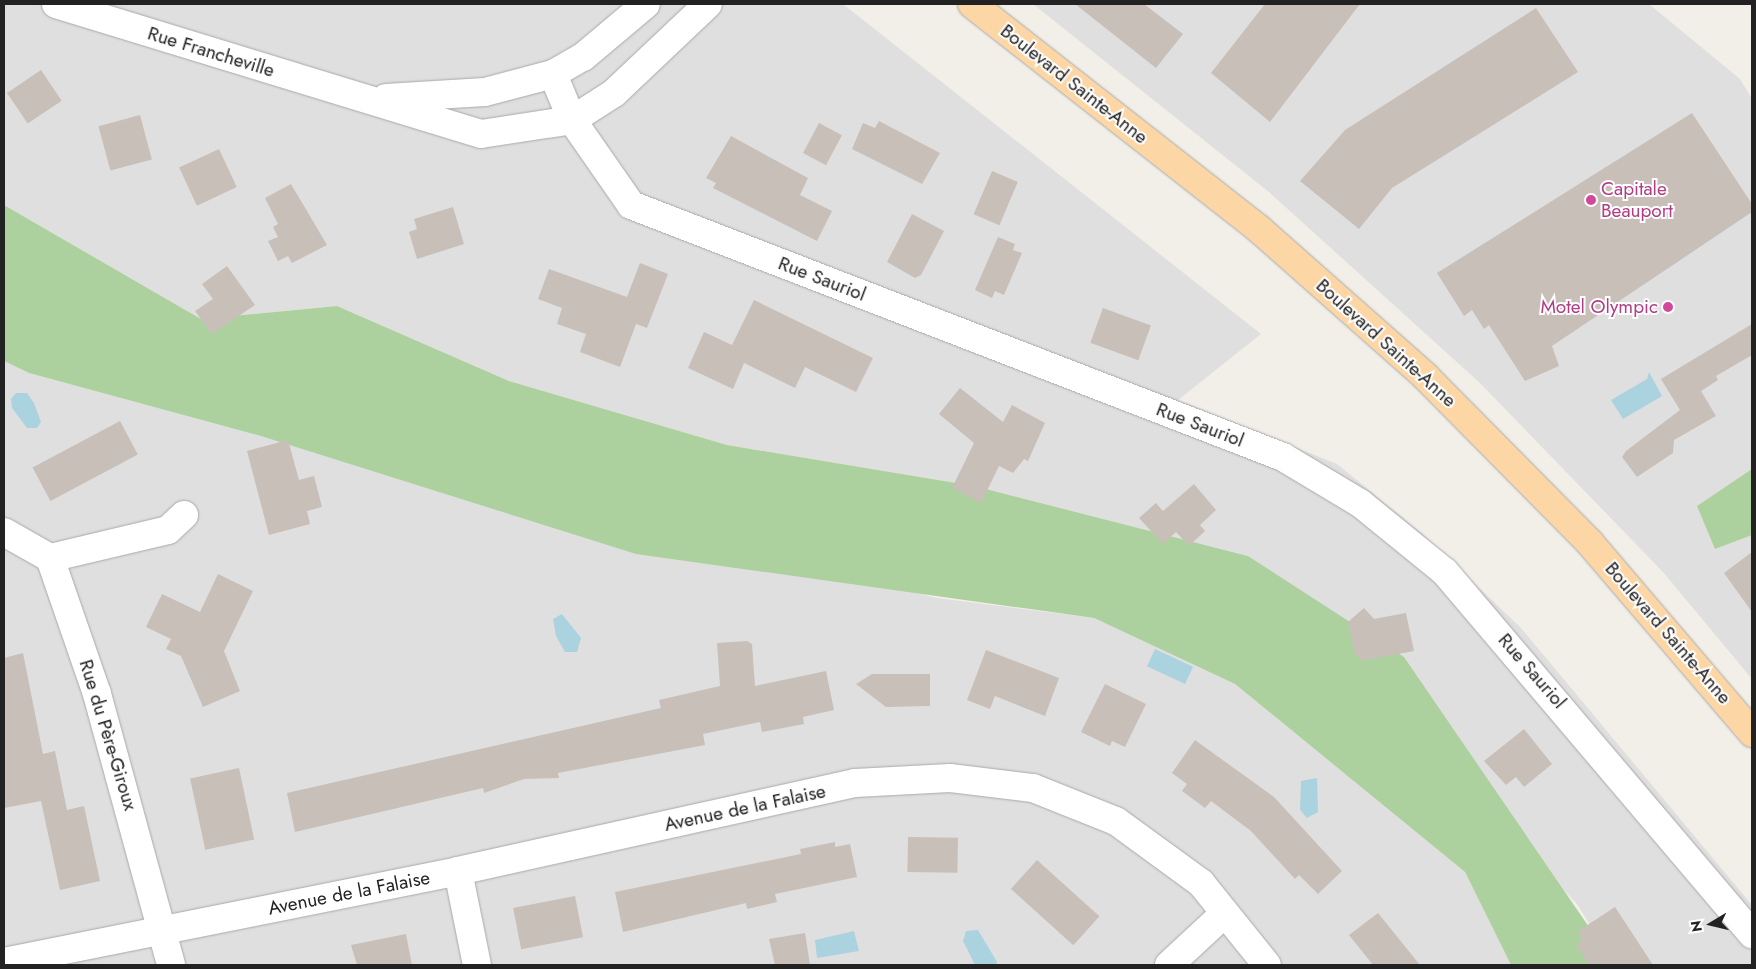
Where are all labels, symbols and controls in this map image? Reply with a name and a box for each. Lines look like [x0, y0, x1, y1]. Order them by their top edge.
street label: Boulevard Sainte-Anne [996, 19, 1152, 149]
street label: Rue Francheville [145, 22, 277, 82]
place label: Capitale Beauport [1601, 178, 1673, 222]
marker: Capitale Beauport [1585, 194, 1597, 206]
street label: Rue Sauriol [775, 252, 869, 306]
street label: Boulevard Sainte-Anne [1311, 274, 1461, 412]
place label: Motel Olympic [1540, 296, 1658, 318]
marker: Motel Olympic [1662, 301, 1674, 313]
street label: Rue Sauriol [1153, 398, 1247, 452]
street label: Boulevard Sainte-Anne [1600, 557, 1736, 709]
street label: Rue Sauriol [1493, 629, 1571, 713]
street label: Rue du Père-Giroux [74, 657, 142, 813]
street label: Avenue de la Falaise [662, 780, 828, 836]
street label: Avenue de la Falaise [266, 866, 432, 920]
north arrow [1686, 899, 1736, 949]
text: N [1685, 919, 1707, 933]

